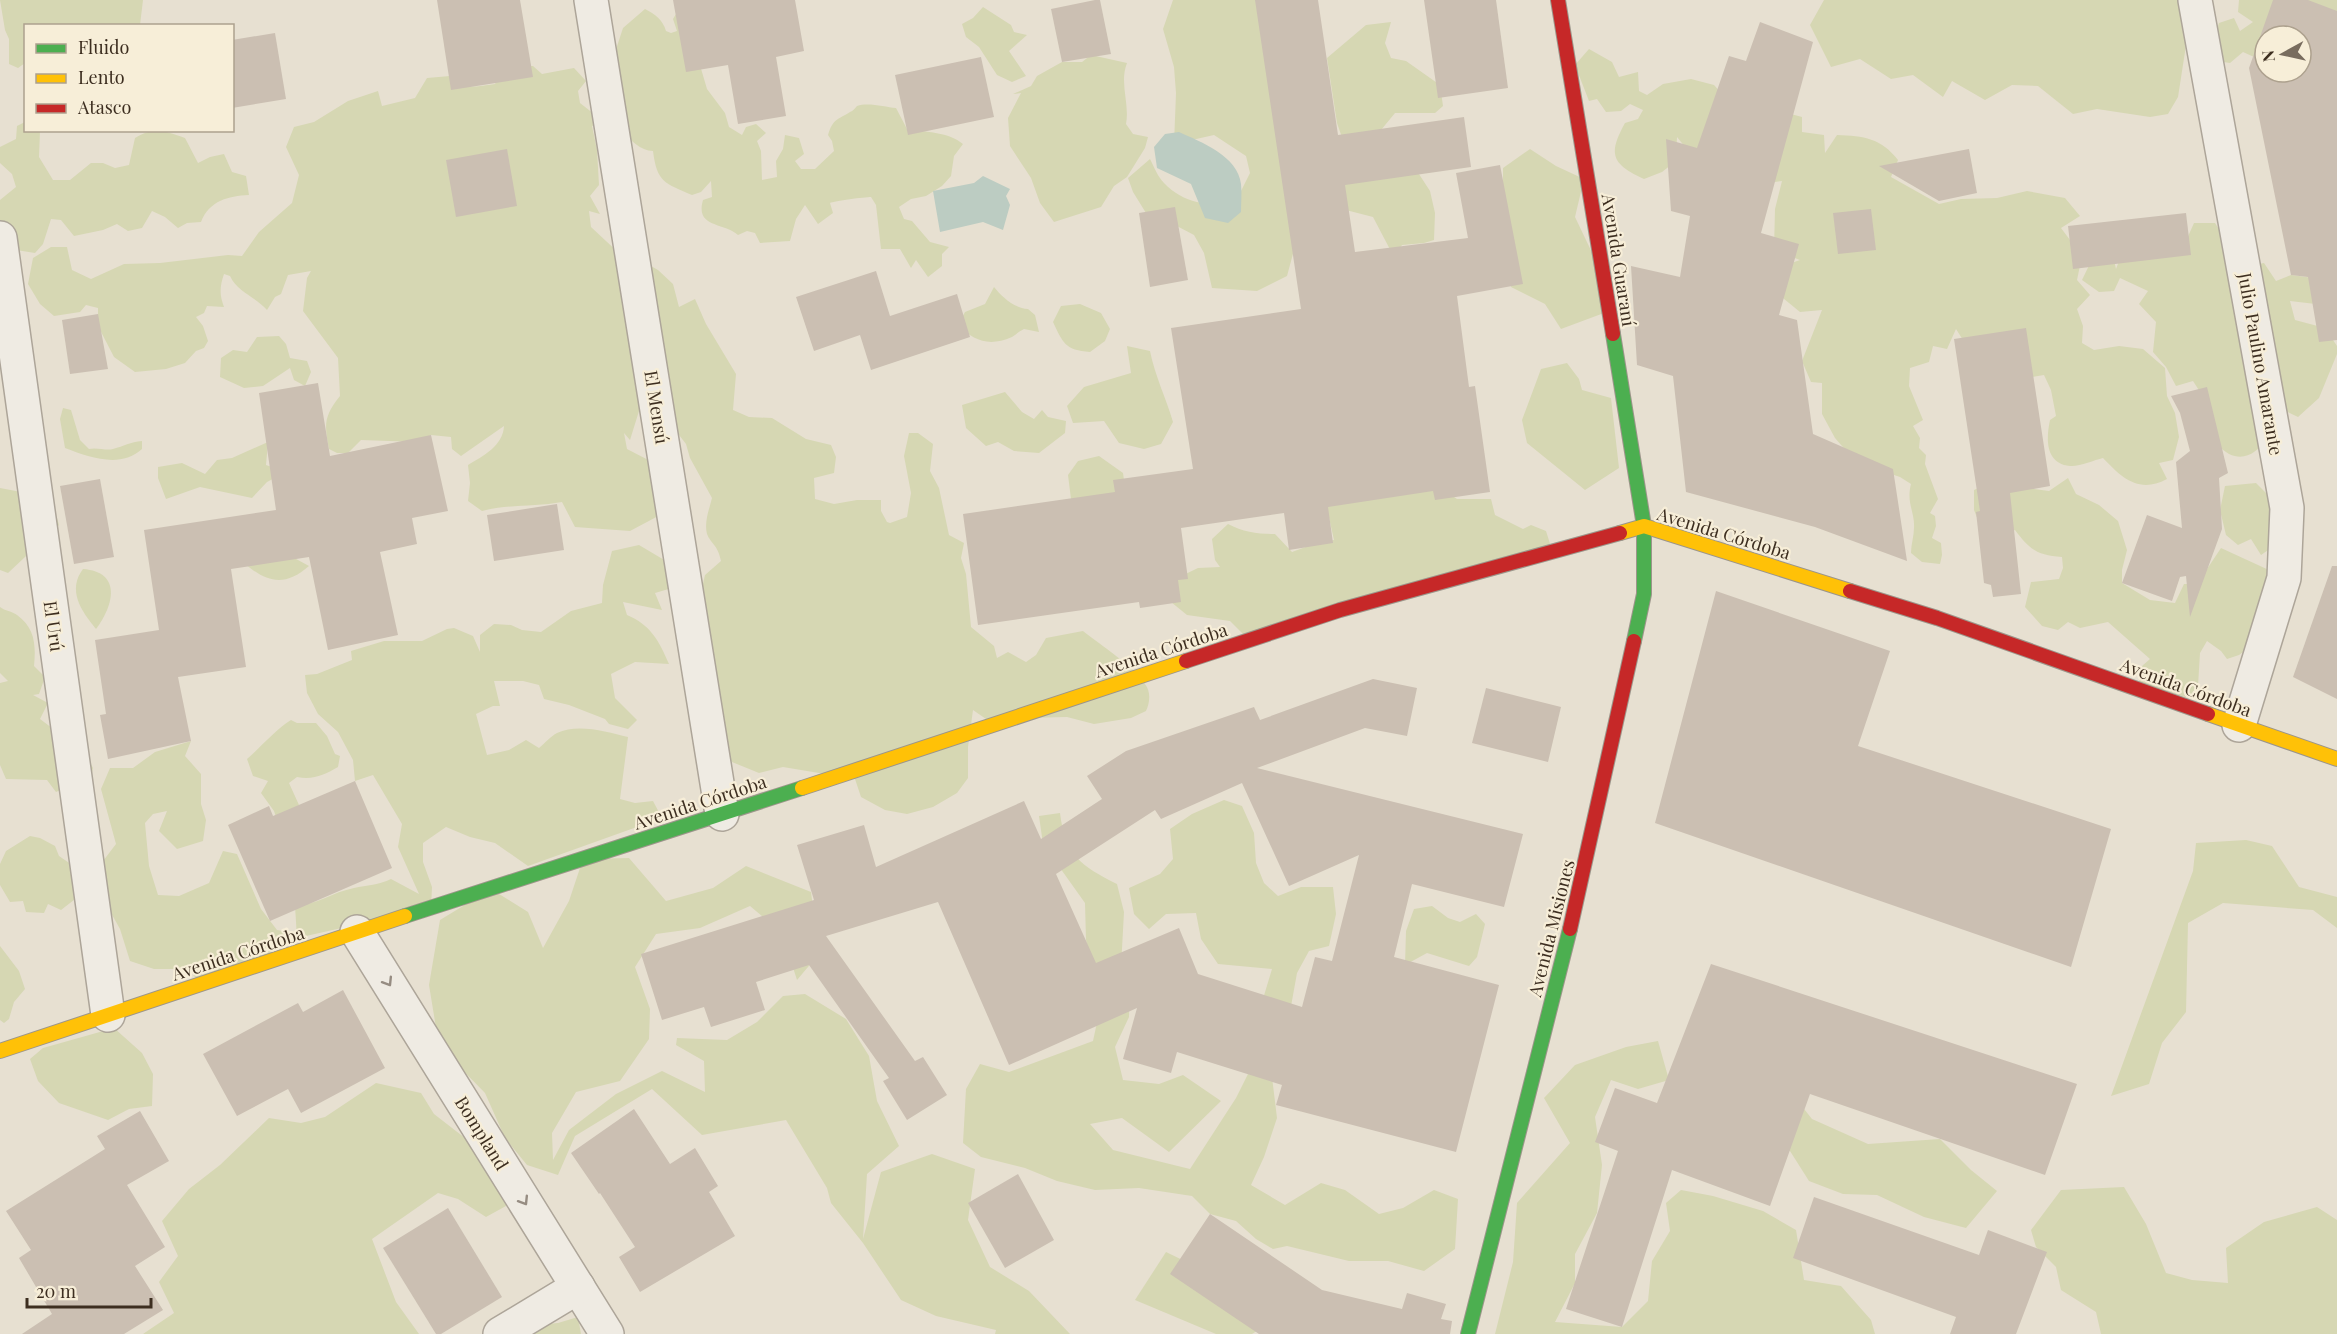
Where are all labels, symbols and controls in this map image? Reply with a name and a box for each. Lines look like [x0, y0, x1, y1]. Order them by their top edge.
legend [24, 24, 234, 132]
north arrow [2253, 24, 2313, 84]
text: Fluido [78, 35, 129, 59]
text: N [2256, 49, 2279, 63]
text: Lento [78, 65, 125, 89]
text: Atasco [77, 95, 131, 119]
street label: Avenida Guaraní [1597, 191, 1641, 328]
street label: Julio Paulino Amarante [2233, 270, 2289, 457]
street label: El Mensú [639, 368, 675, 446]
street label: Avenida Córdoba [1653, 501, 1794, 565]
street label: El Urú [39, 599, 70, 653]
street label: Avenida Córdoba [1091, 617, 1230, 683]
street label: Avenida Córdoba [2116, 652, 2255, 722]
street label: Avenida Córdoba [630, 769, 769, 835]
street label: Avenida Misiones [1522, 857, 1580, 1000]
street label: Avenida Córdoba [168, 920, 307, 986]
one-way arrow [380, 975, 391, 986]
street label: Bompland [450, 1092, 514, 1175]
one-way arrow [516, 1194, 527, 1205]
scale bar [27, 1271, 152, 1309]
text: 20 m [36, 1279, 76, 1303]

